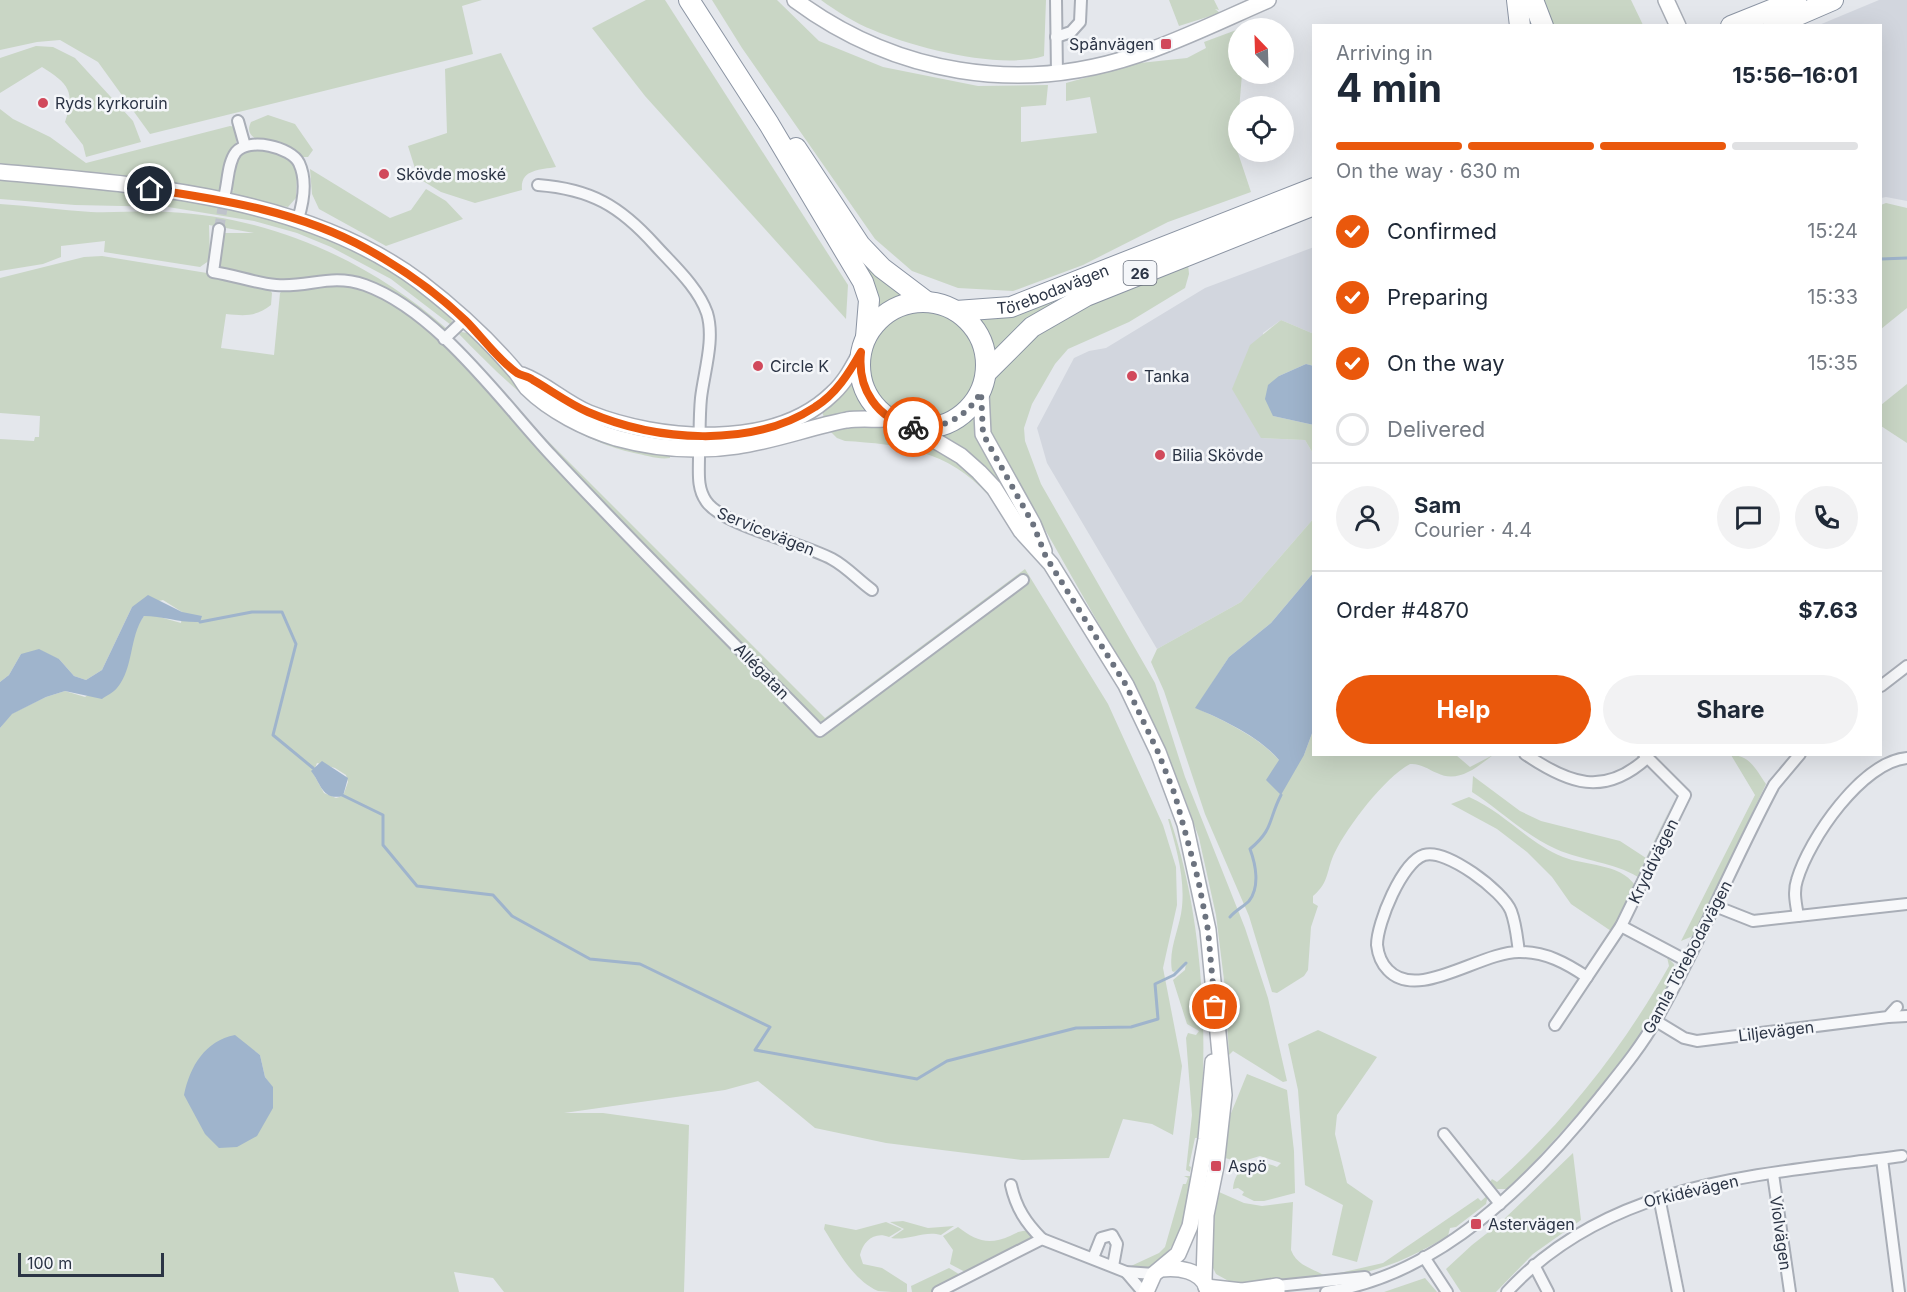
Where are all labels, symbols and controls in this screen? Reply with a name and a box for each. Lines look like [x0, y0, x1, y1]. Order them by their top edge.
north arrow [1228, 18, 1294, 84]
map controls [1228, 18, 1294, 162]
place label: Spånvägen [1069, 34, 1154, 54]
marker: Spånvägen [1159, 37, 1173, 51]
text: Arriving in [1336, 41, 1433, 65]
text: 15:56–16:01 [1732, 62, 1858, 88]
text: 4 min [1336, 64, 1442, 111]
place label: Ryds kyrkoruin [55, 93, 168, 113]
marker: Ryds kyrkoruin [36, 96, 50, 110]
button: locate [1228, 96, 1294, 162]
text: On the way · 630 m [1336, 159, 1520, 183]
pin [124, 163, 175, 214]
place label: Skövde moské [396, 164, 506, 184]
marker: Skövde moské [377, 167, 391, 181]
icon: home [133, 172, 166, 205]
icon: check [1336, 215, 1369, 248]
text: Confirmed [1387, 218, 1497, 244]
text: 15:24 [1807, 219, 1858, 243]
street label: Törebodavägen [996, 260, 1112, 318]
road number: 26 [1124, 261, 1156, 285]
icon: check [1336, 281, 1369, 314]
text: Preparing [1387, 284, 1488, 310]
text: 15:33 [1807, 285, 1858, 309]
icon: check [1336, 347, 1369, 380]
text: On the way [1387, 350, 1505, 376]
text: 15:35 [1807, 351, 1858, 375]
place label: Circle K [770, 356, 829, 376]
marker: Circle K [751, 359, 765, 373]
place label: Tanka [1144, 366, 1189, 386]
marker: Tanka [1125, 369, 1139, 383]
courier [883, 397, 943, 457]
icon: bike [897, 411, 930, 444]
text: Delivered [1387, 416, 1485, 442]
place label: Bilia Skövde [1172, 445, 1263, 465]
marker: Bilia Skövde [1153, 448, 1167, 462]
button: person [1336, 486, 1399, 549]
button: chat [1717, 486, 1780, 549]
button: phone [1795, 486, 1858, 549]
text: Sam [1414, 492, 1461, 518]
street label: Servicevägen [714, 502, 818, 560]
text: Courier · 4.4 [1414, 518, 1532, 542]
text: Order #4870 [1336, 597, 1469, 623]
text: $7.63 [1798, 597, 1858, 623]
street label: Allégatan [730, 639, 794, 703]
button: Help [1336, 675, 1591, 744]
button: Share [1603, 675, 1858, 744]
street label: Kryddvägen [1624, 815, 1682, 907]
street label: Gamla Törebodavägen [1638, 877, 1736, 1037]
pin [1189, 981, 1240, 1032]
icon: bag [1198, 990, 1231, 1023]
street label: Liljevägen [1737, 1016, 1815, 1046]
place label: Aspö [1228, 1156, 1267, 1176]
marker: Aspö [1209, 1159, 1223, 1173]
street label: Orkidévägen [1642, 1170, 1740, 1212]
street label: Violvägen [1766, 1194, 1796, 1272]
place label: Astervägen [1488, 1214, 1575, 1234]
marker: Astervägen [1469, 1217, 1483, 1231]
scale bar [18, 1250, 164, 1278]
text: 100 m [27, 1253, 72, 1273]

